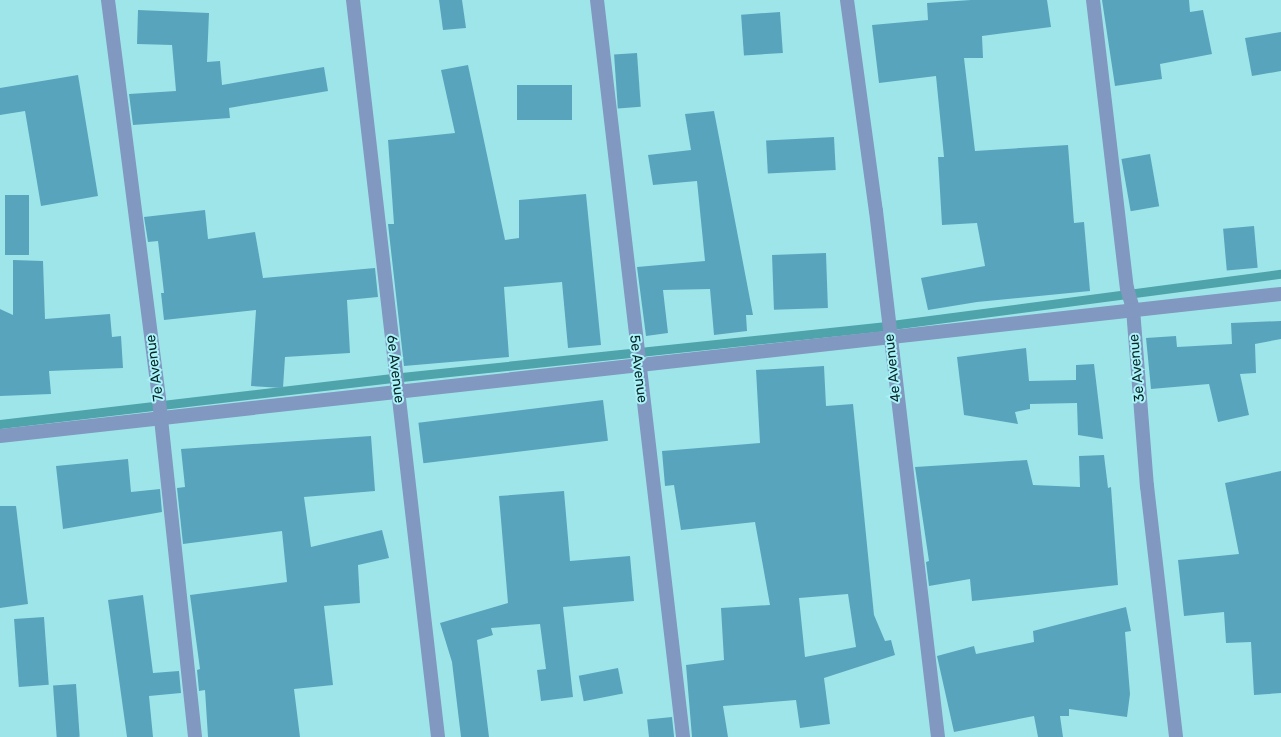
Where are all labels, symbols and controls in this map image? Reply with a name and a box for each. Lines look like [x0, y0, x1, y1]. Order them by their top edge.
street label: 7e Avenue [143, 333, 167, 403]
street label: 4e Avenue [881, 333, 905, 403]
street label: 3e Avenue [1126, 333, 1148, 403]
street label: 6e Avenue [382, 334, 408, 404]
street label: 5e Avenue [625, 334, 651, 404]

